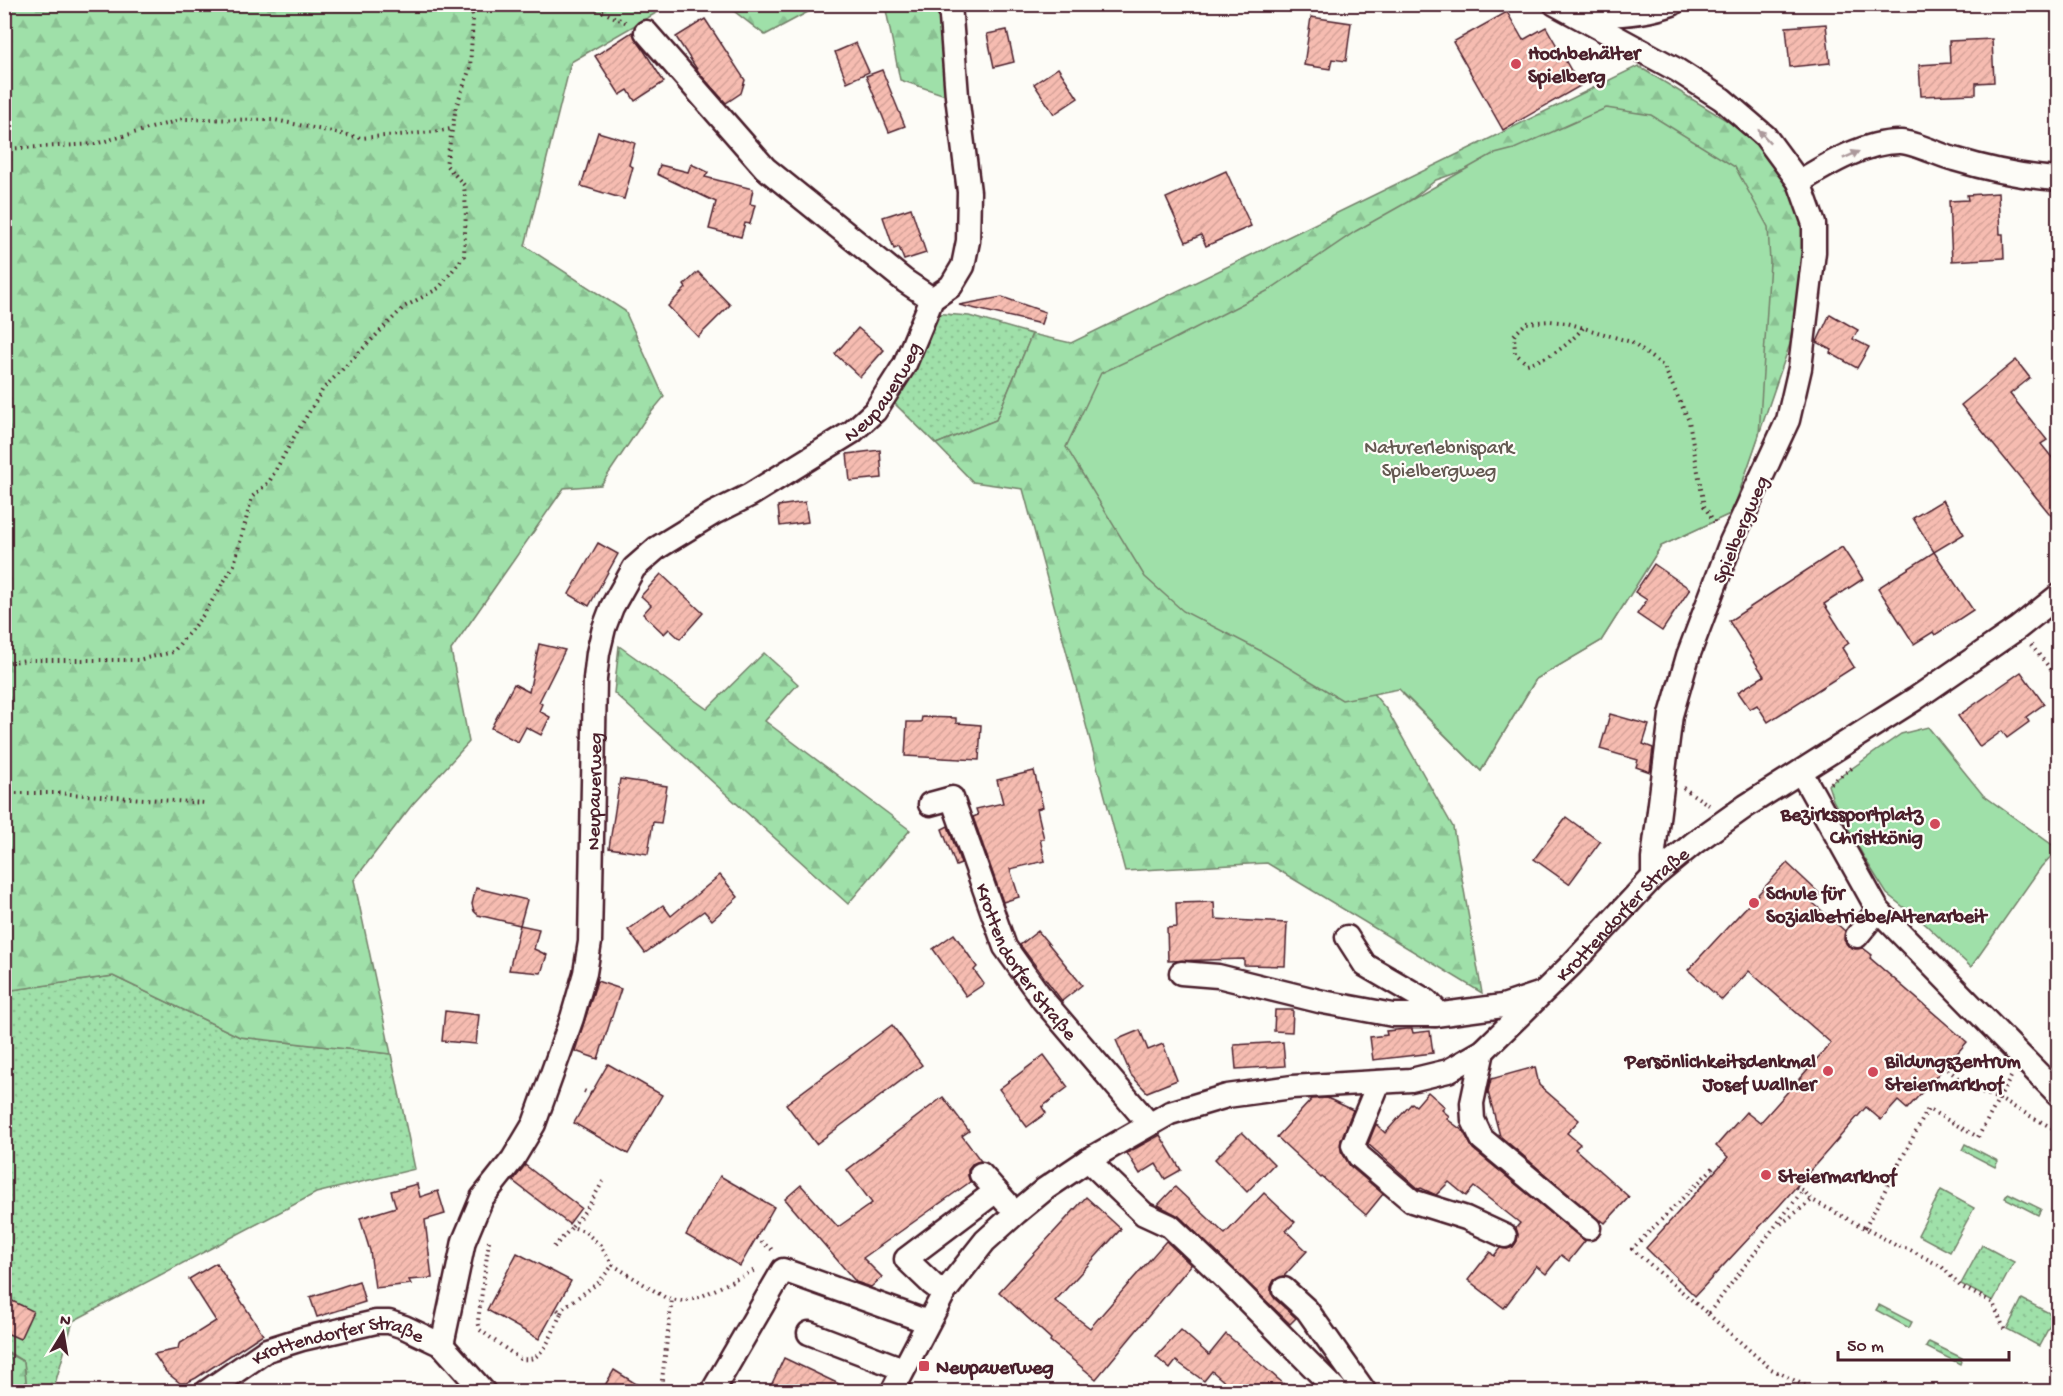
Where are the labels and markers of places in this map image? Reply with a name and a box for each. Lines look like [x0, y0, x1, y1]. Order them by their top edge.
place label: Hochbehälter Spielberg [1528, 44, 1642, 90]
marker: Hochbehälter Spielberg [1509, 57, 1523, 71]
place label: Bezirkssportplatz Christkönig [1780, 805, 1924, 851]
marker: Bezirkssportplatz Christkönig [1928, 817, 1942, 831]
place label: Schule für Sozialbetriebe/Altenarbeit [1766, 884, 1988, 930]
marker: Schule für Sozialbetriebe/Altenarbeit [1747, 896, 1761, 910]
place label: Persönlichkeitsdenkmal Josef Wallner [1624, 1052, 1818, 1098]
place label: Bildungszentrum Steiermarkhof [1884, 1052, 2022, 1098]
marker: Persönlichkeitsdenkmal Josef Wallner [1821, 1064, 1835, 1078]
marker: Bildungszentrum Steiermarkhof [1866, 1065, 1880, 1079]
place label: Steiermarkhof [1778, 1167, 1898, 1190]
marker: Steiermarkhof [1759, 1168, 1773, 1182]
place label: Neupauerweg [936, 1358, 1054, 1381]
marker: Neupauerweg [917, 1359, 931, 1373]

